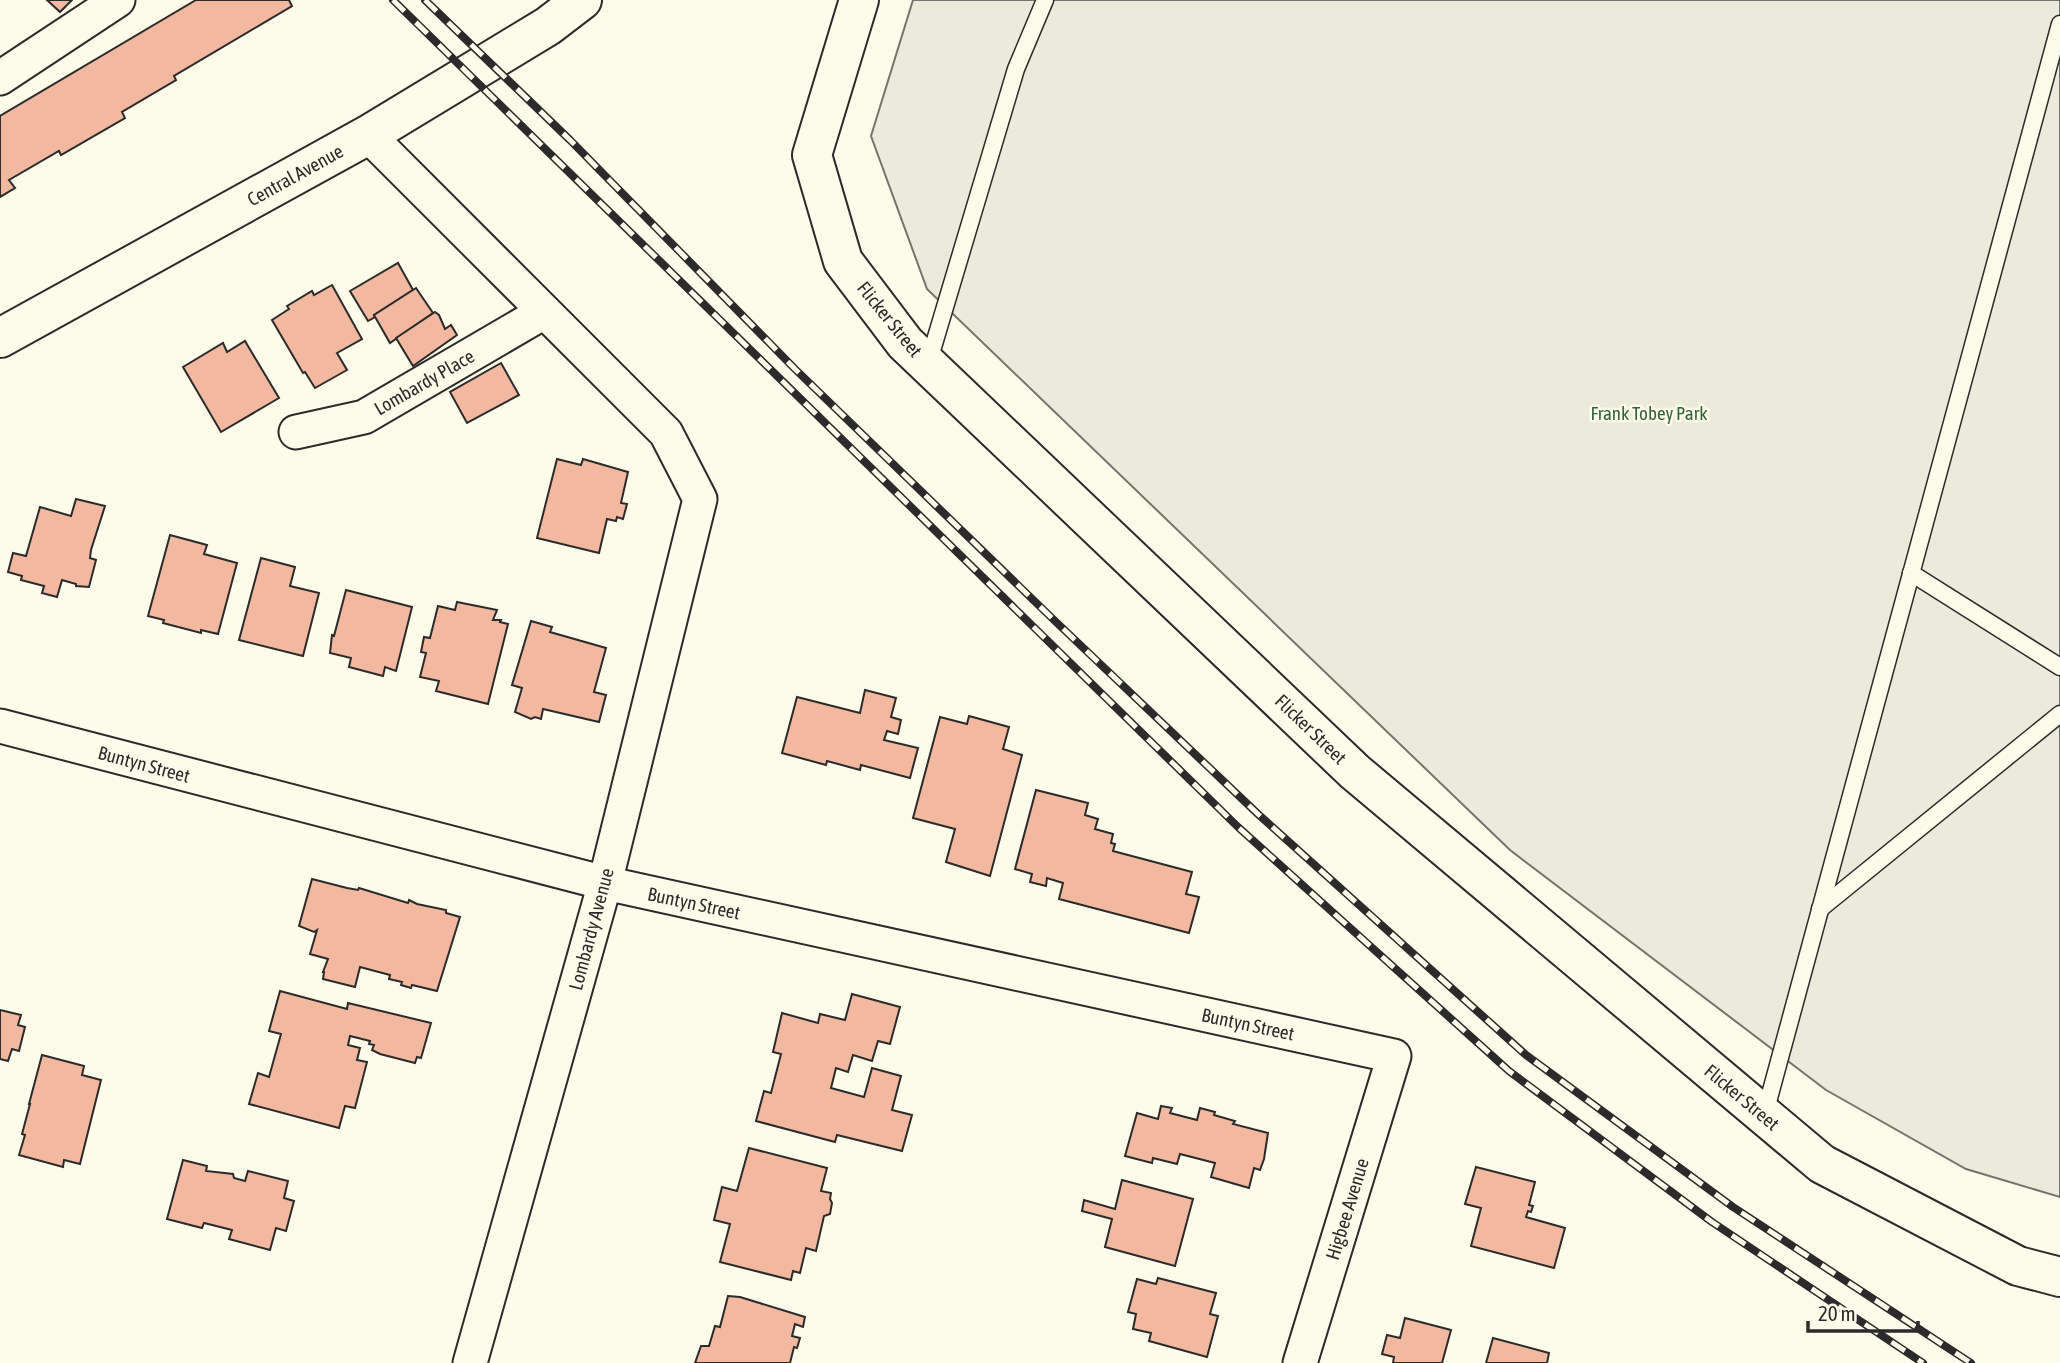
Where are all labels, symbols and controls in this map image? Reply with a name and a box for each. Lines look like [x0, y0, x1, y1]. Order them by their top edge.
street label: Central Avenue [243, 140, 347, 210]
street label: Flicker Street [853, 277, 927, 361]
street label: Lombardy Place [370, 345, 478, 419]
park label: Frank Tobey Park [1590, 402, 1708, 424]
street label: Flicker Street [1271, 690, 1351, 768]
street label: Buntyn Street [96, 741, 192, 787]
street label: Lombardy Avenue [564, 866, 618, 992]
street label: Buntyn Street [646, 882, 742, 924]
street label: Buntyn Street [1200, 1003, 1296, 1045]
street label: Flicker Street [1700, 1059, 1784, 1135]
street label: Higbee Avenue [1321, 1156, 1373, 1262]
scale bar [1808, 1290, 1918, 1334]
text: 20 m [1818, 1301, 1856, 1325]

